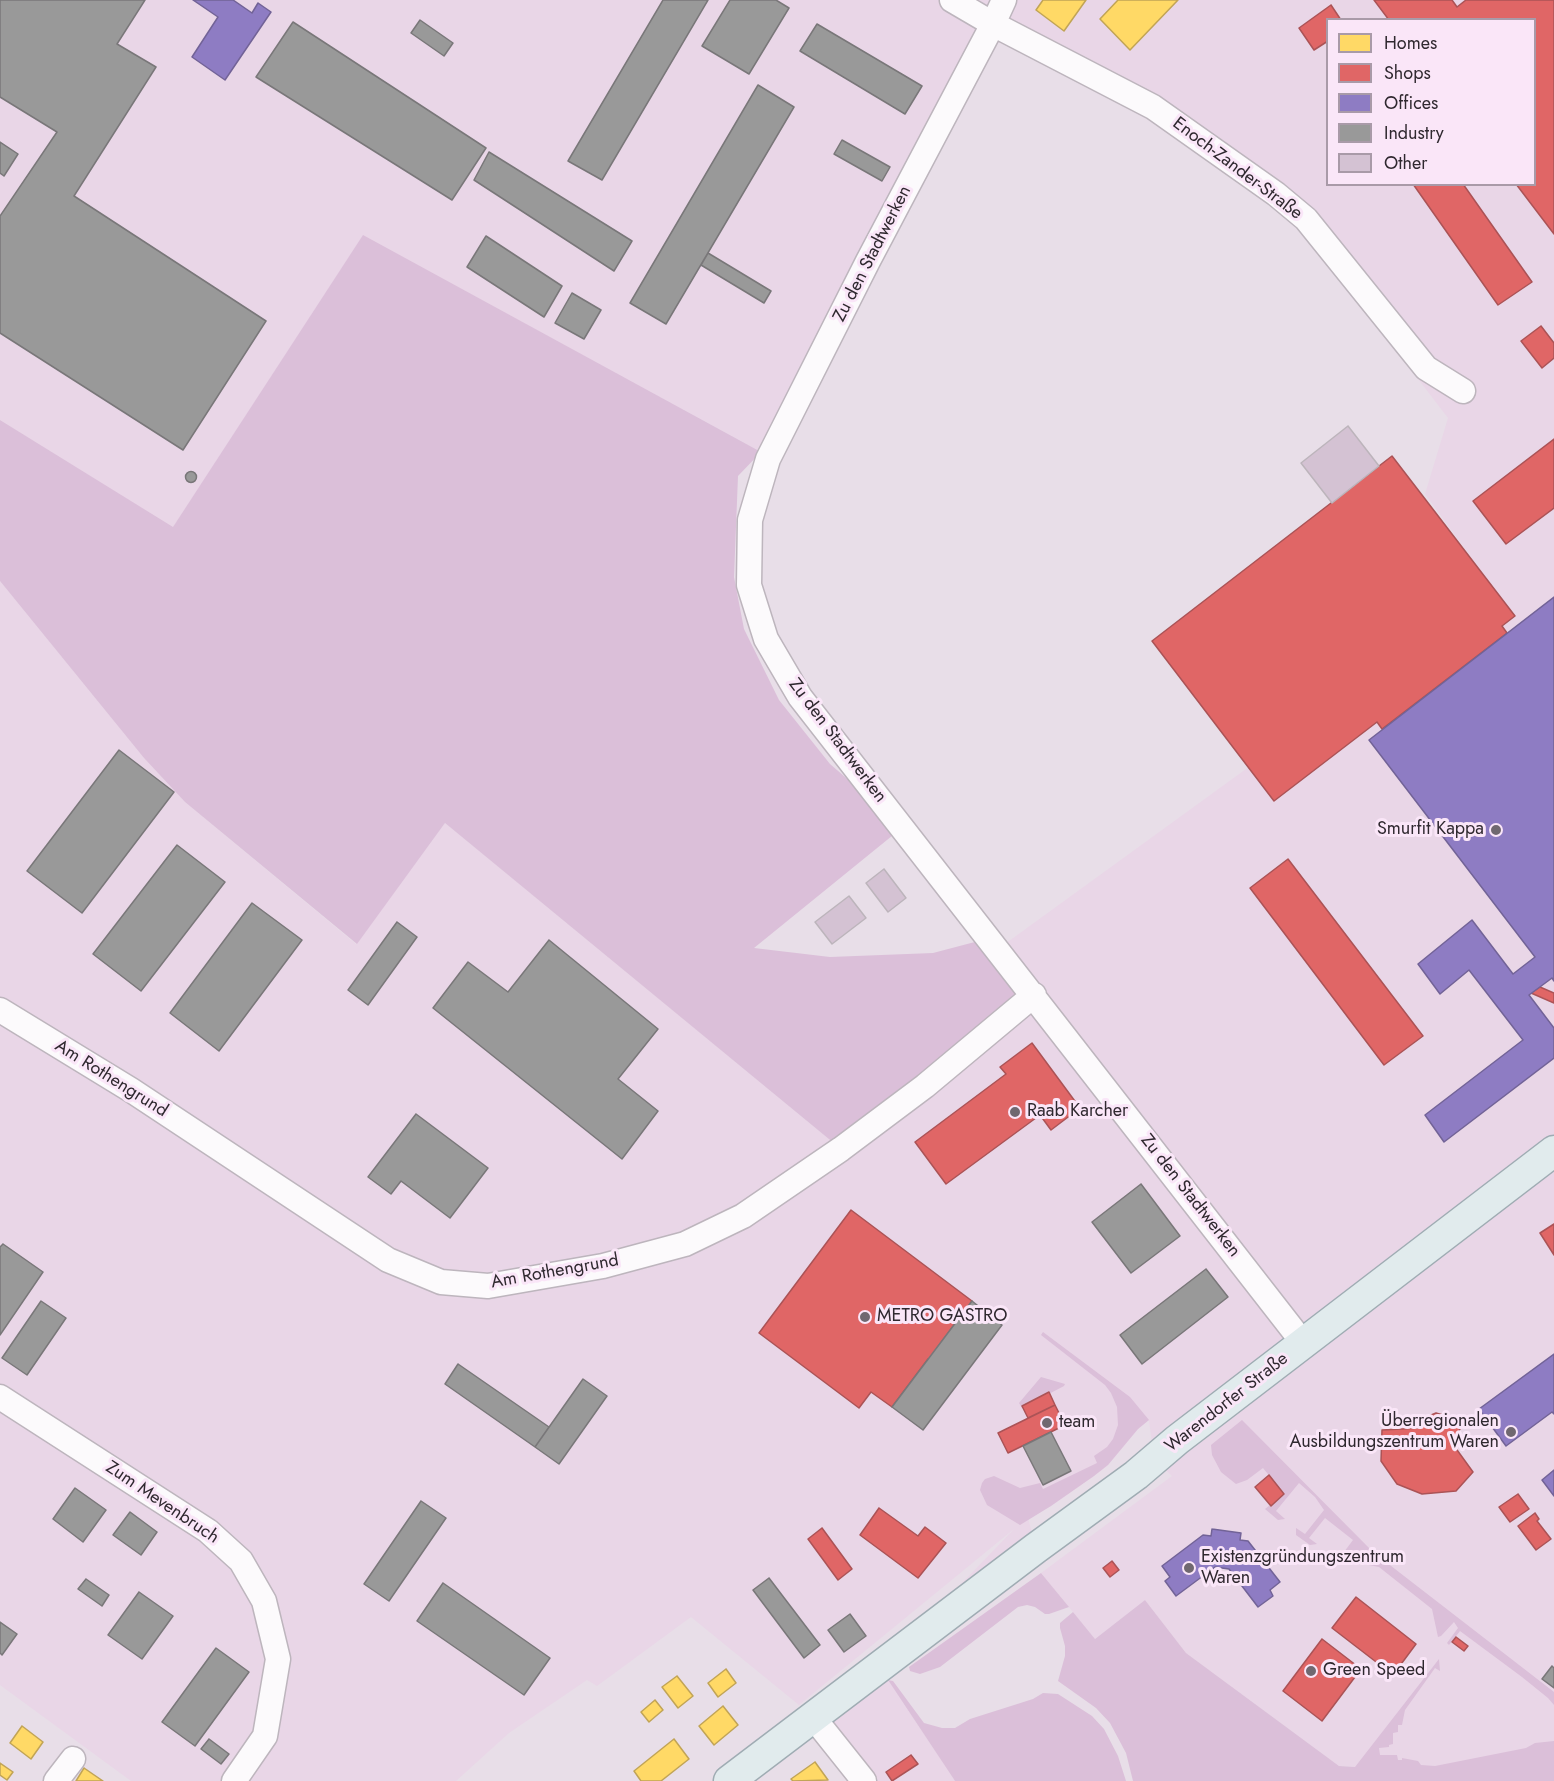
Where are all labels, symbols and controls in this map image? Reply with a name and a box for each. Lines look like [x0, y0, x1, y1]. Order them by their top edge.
legend [1326, 18, 1536, 186]
text: Homes [1384, 30, 1437, 56]
text: Shops [1384, 60, 1431, 86]
text: Offices [1384, 90, 1438, 116]
street label: Enoch-Zander-Straße [1168, 113, 1306, 225]
text: Industry [1384, 120, 1444, 146]
text: Other [1384, 150, 1427, 176]
street label: Zu den Stadtwerken [829, 182, 917, 326]
street label: Zu den Stadtwerken [783, 675, 891, 807]
place label: Smurfit Kappa [1377, 819, 1484, 841]
marker: Smurfit Kappa [1489, 823, 1503, 837]
street label: Am Rothengrund [50, 1036, 172, 1122]
place label: Raab Karcher [1027, 1101, 1128, 1123]
marker: Raab Karcher [1008, 1105, 1022, 1119]
street label: Zu den Stadtwerken [1135, 1130, 1245, 1262]
street label: Am Rothengrund [489, 1250, 621, 1294]
place label: METRO GASTRO [877, 1306, 1007, 1328]
marker: METRO GASTRO [858, 1310, 872, 1324]
street label: Warendorfer Straße [1161, 1348, 1293, 1458]
place label: Überregionalen Ausbildungszentrum Waren [1290, 1411, 1499, 1454]
place label: team [1059, 1412, 1095, 1434]
marker: team [1040, 1416, 1054, 1430]
marker: Überregionalen Ausbildungszentrum Waren [1504, 1425, 1518, 1439]
street label: Zum Mevenbruch [101, 1457, 223, 1549]
place label: Existenzgründungszentrum Waren [1201, 1547, 1404, 1590]
marker: Existenzgründungszentrum Waren [1182, 1561, 1196, 1575]
place label: Green Speed [1323, 1660, 1425, 1682]
marker: Green Speed [1304, 1664, 1318, 1678]

